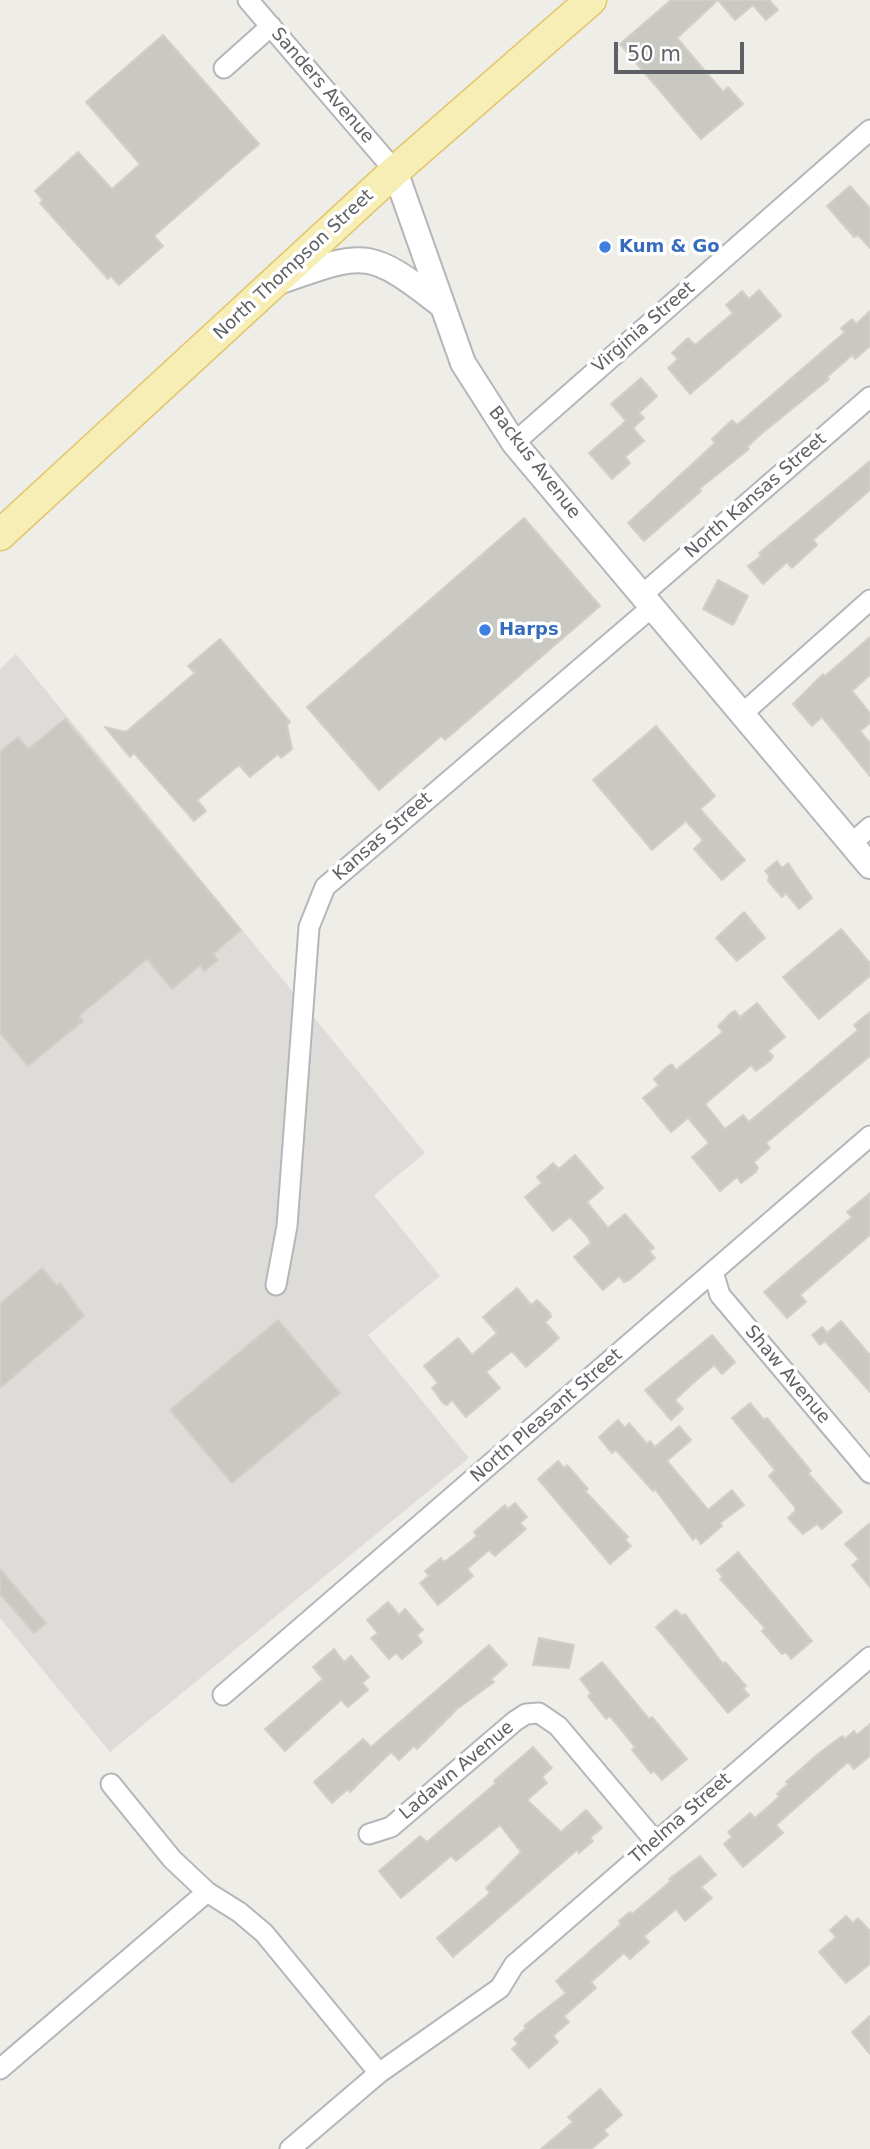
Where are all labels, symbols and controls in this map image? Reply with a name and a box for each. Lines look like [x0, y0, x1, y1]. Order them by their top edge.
street label: Sanders Avenue [266, 24, 378, 148]
scale bar [618, 28, 748, 72]
text: 50 m [627, 42, 681, 66]
street label: North Thompson Street [210, 185, 378, 345]
place label: Kum & Go [619, 236, 720, 258]
marker: Kum & Go [597, 239, 613, 255]
street label: Virginia Street [589, 278, 699, 378]
street label: Backus Avenue [483, 403, 585, 523]
street label: North Kansas Street [681, 429, 831, 563]
place label: Harps [499, 619, 559, 641]
marker: Harps [477, 622, 493, 638]
street label: Kansas Street [329, 788, 437, 886]
street label: Shaw Avenue [740, 1322, 834, 1428]
street label: North Pleasant Street [467, 1344, 627, 1488]
street label: Ladawn Avenue [396, 1717, 518, 1825]
street label: Thelma Street [626, 1769, 736, 1869]

